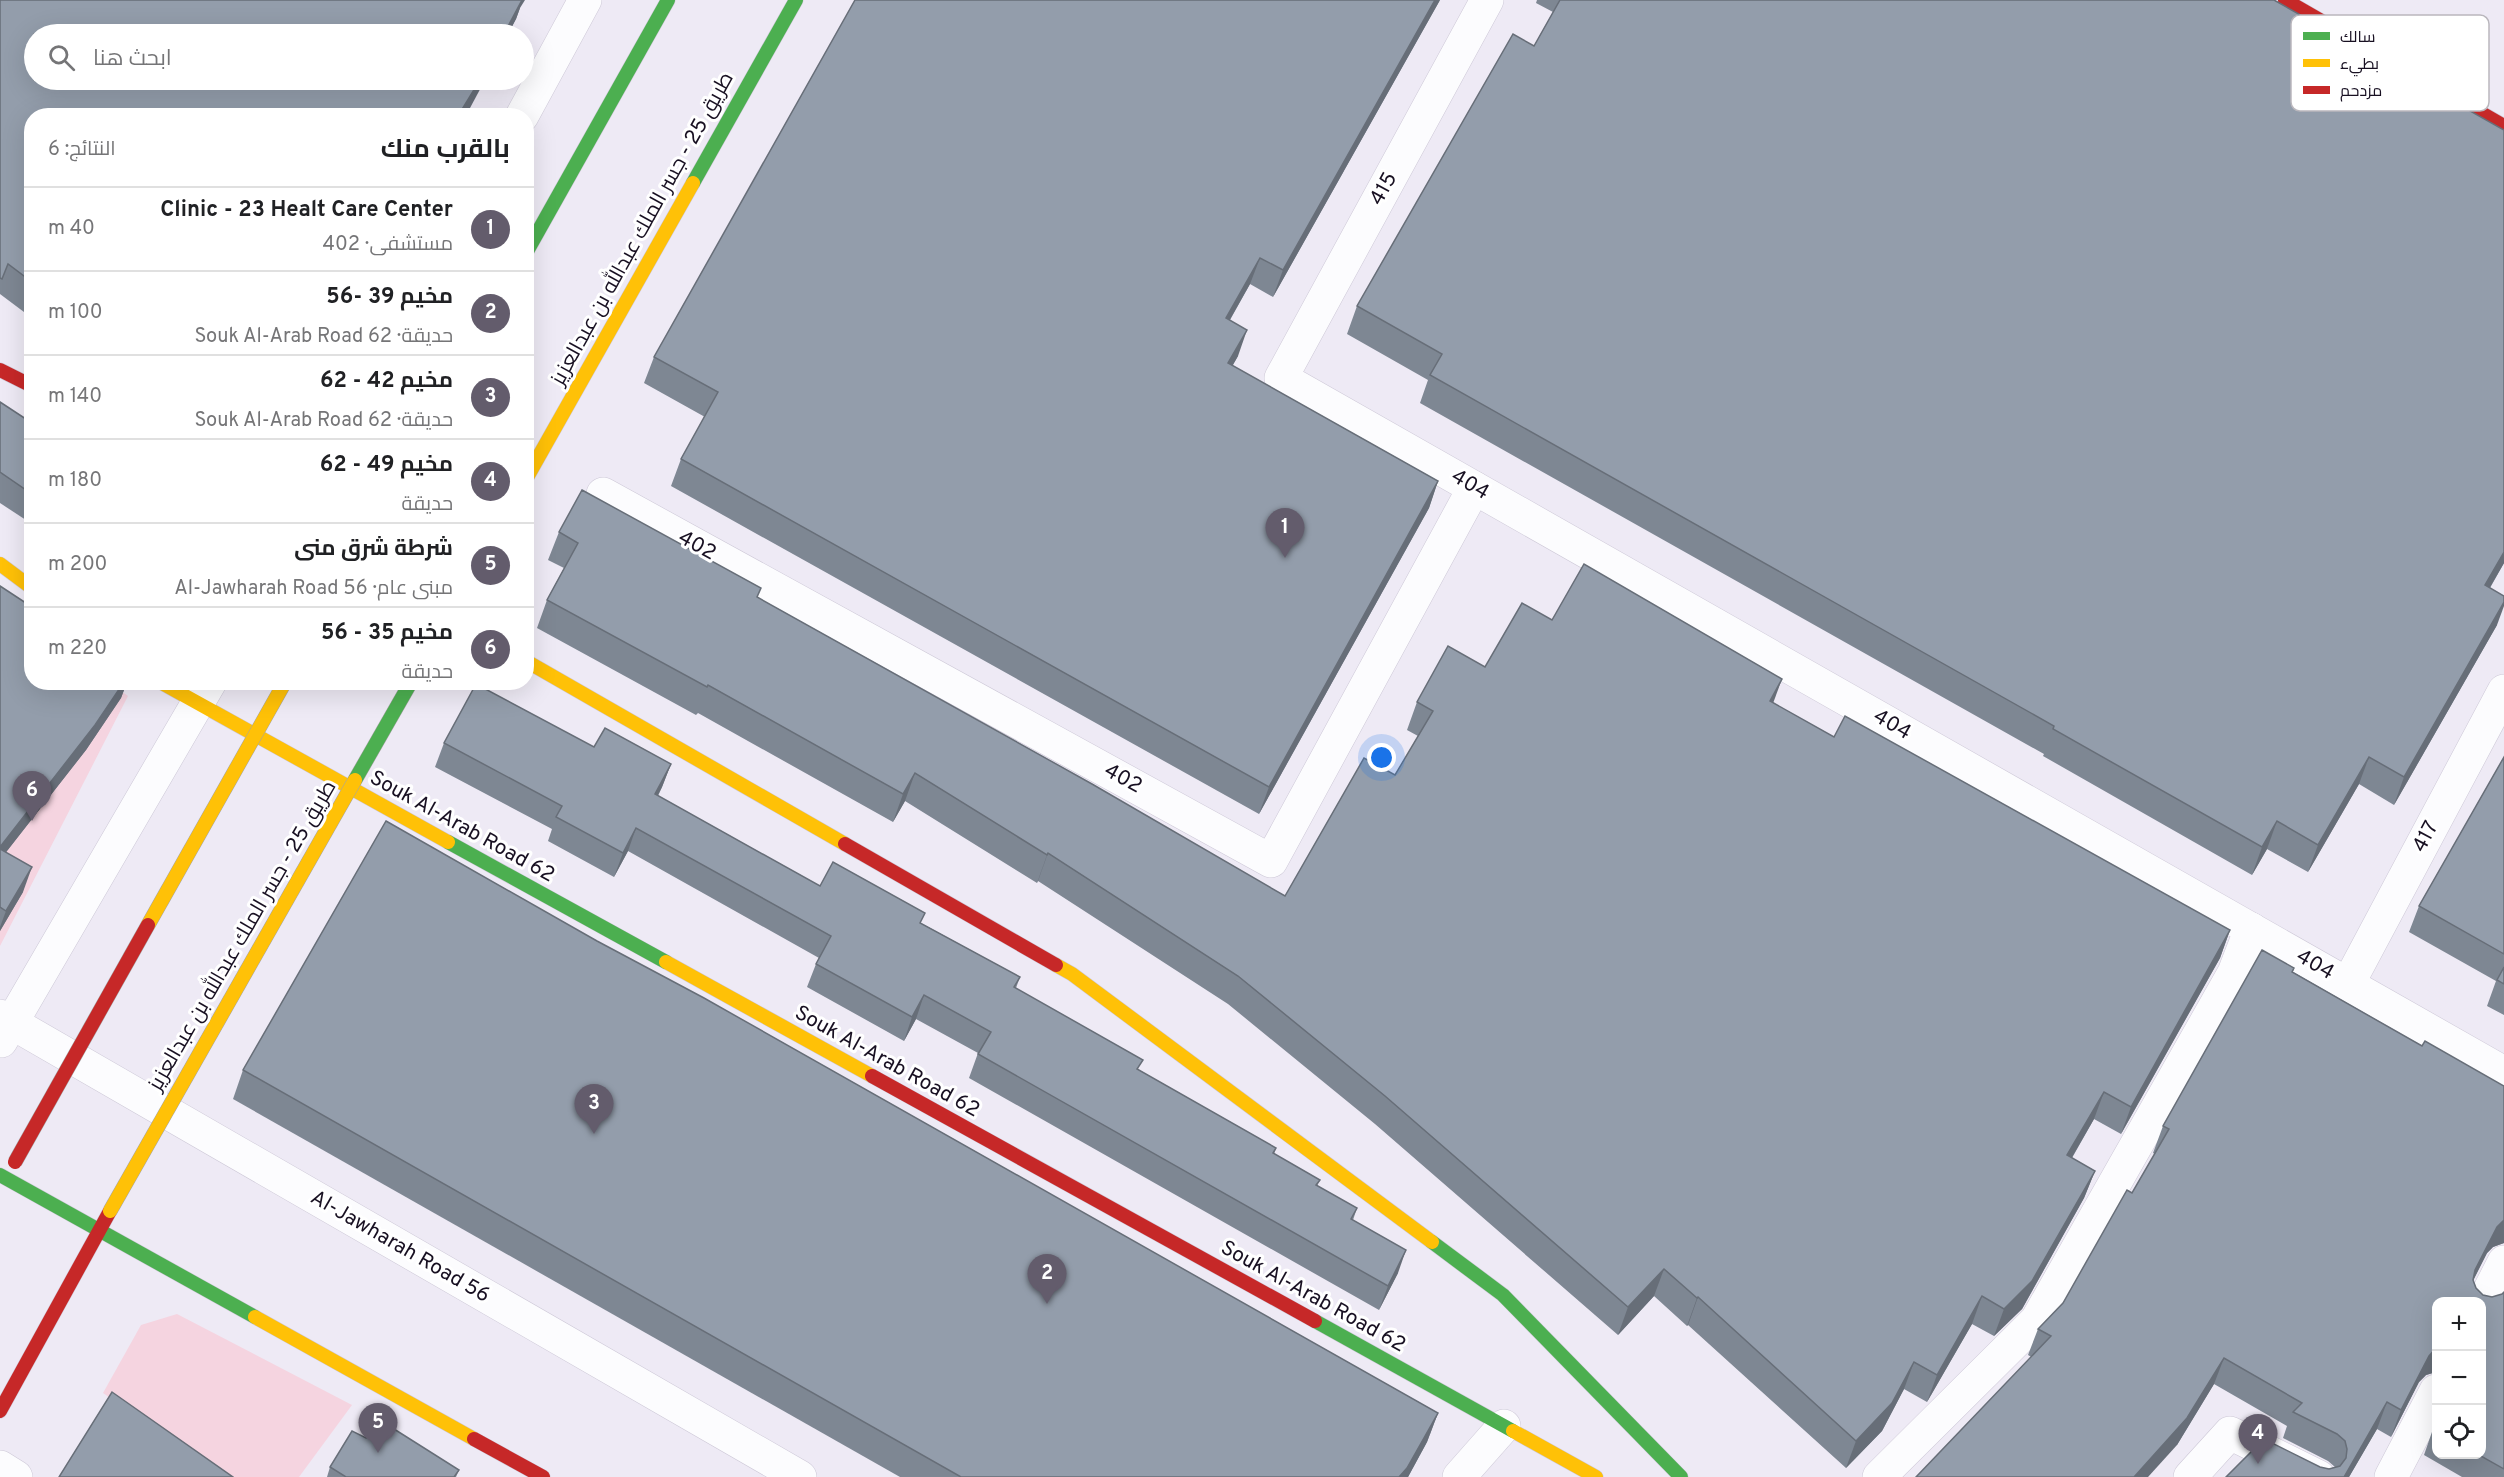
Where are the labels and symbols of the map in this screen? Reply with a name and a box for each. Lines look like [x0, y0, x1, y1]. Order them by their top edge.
legend [2291, 15, 2489, 111]
text: سالك [2340, 28, 2375, 48]
text: بطيء [2340, 55, 2379, 77]
street label: طريق 25 - جسر الملك عبدالله بن عبدالعزيز [543, 67, 741, 391]
text: مزدحم [2340, 82, 2382, 102]
street label: 415 [1364, 168, 1404, 210]
street label: 404 [1446, 463, 1494, 507]
pin: 1 [1266, 508, 1304, 558]
street label: 402 [673, 525, 721, 567]
street label: 404 [1868, 703, 1916, 747]
your location [1367, 743, 1396, 772]
street label: 402 [1099, 758, 1147, 800]
street label: Souk Al-Arab Road 62 [365, 765, 559, 889]
pin: 6 [12, 772, 51, 821]
street label: طريق 25 - جسر الملك عبدالله بن عبدالعزيز [141, 775, 343, 1097]
street label: 417 [2407, 817, 2445, 857]
street label: 404 [2291, 943, 2339, 987]
street label: Souk Al-Arab Road 62 [790, 1000, 984, 1124]
pin: 3 [574, 1084, 614, 1134]
street label: Al-Jawharah Road 56 [305, 1185, 495, 1309]
street label: Souk Al-Arab Road 62 [1216, 1235, 1410, 1359]
pin: 2 [1028, 1254, 1066, 1304]
pin: 5 [358, 1404, 398, 1453]
pin: 4 [2238, 1414, 2278, 1464]

